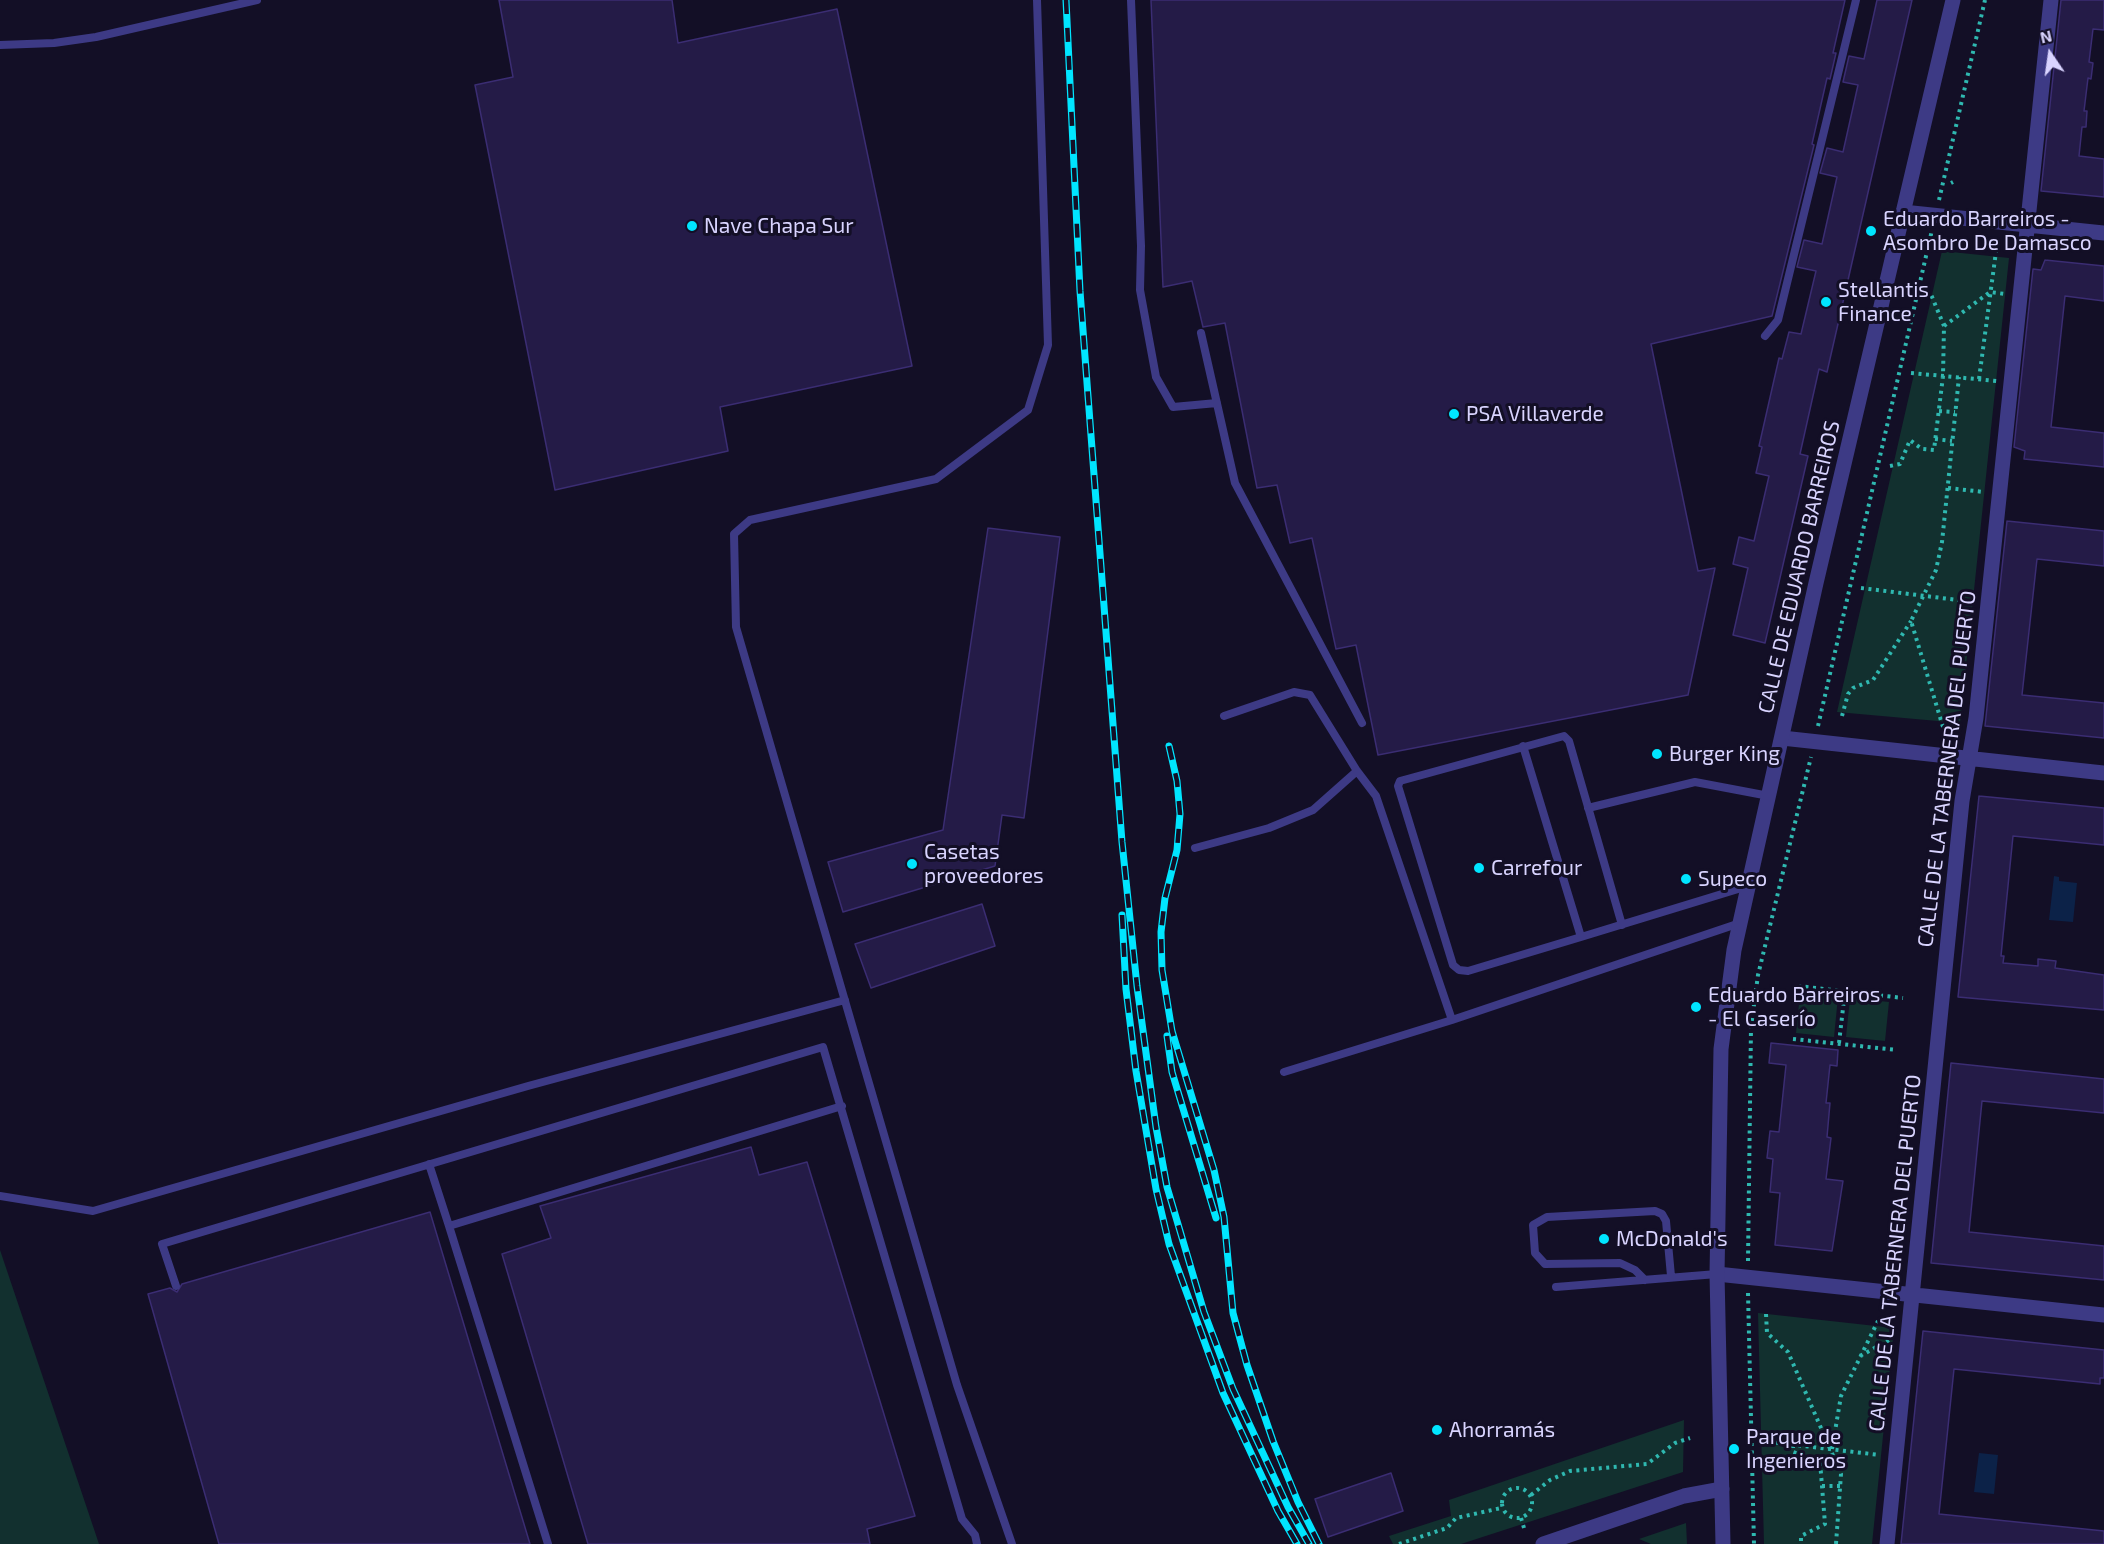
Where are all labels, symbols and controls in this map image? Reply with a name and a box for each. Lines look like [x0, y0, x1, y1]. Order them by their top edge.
north arrow [2020, 24, 2080, 84]
text: N [2038, 25, 2054, 47]
place label: Eduardo Barreiros - Asombro De Damasco [1883, 206, 2092, 256]
place label: Nave Chapa Sur [704, 213, 854, 239]
marker: Nave Chapa Sur [685, 219, 699, 233]
marker: Eduardo Barreiros - Asombro De Damasco [1864, 224, 1878, 238]
place label: Stellantis Finance [1838, 277, 1929, 327]
marker: Stellantis Finance [1819, 295, 1833, 309]
place label: PSA Villaverde [1466, 401, 1604, 427]
marker: PSA Villaverde [1447, 407, 1461, 421]
street label: CALLE DE EDUARDO BARREIROS [1753, 418, 1845, 716]
street label: CALLE DE LA TABERNERA DEL PUERTO [1913, 589, 1981, 949]
place label: Burger King [1669, 741, 1780, 767]
marker: Burger King [1650, 747, 1664, 761]
place label: Casetas proveedores [924, 839, 1044, 889]
place label: Carrefour [1491, 855, 1582, 881]
marker: Casetas proveedores [905, 857, 919, 871]
marker: Carrefour [1472, 861, 1486, 875]
place label: Supeco [1698, 866, 1767, 892]
marker: Supeco [1679, 872, 1693, 886]
place label: Eduardo Barreiros - El Caserío [1708, 982, 1880, 1032]
marker: Eduardo Barreiros - El Caserío [1689, 1000, 1703, 1014]
street label: CALLE DE LA TABERNERA DEL PUERTO [1864, 1073, 1926, 1433]
place label: McDonald's [1616, 1226, 1728, 1252]
marker: McDonald's [1597, 1232, 1611, 1246]
place label: Ahorramás [1449, 1417, 1555, 1443]
marker: Ahorramás [1430, 1423, 1444, 1437]
place label: Parque de Ingenieros [1746, 1424, 1846, 1474]
marker: Parque de Ingenieros [1727, 1442, 1741, 1456]

